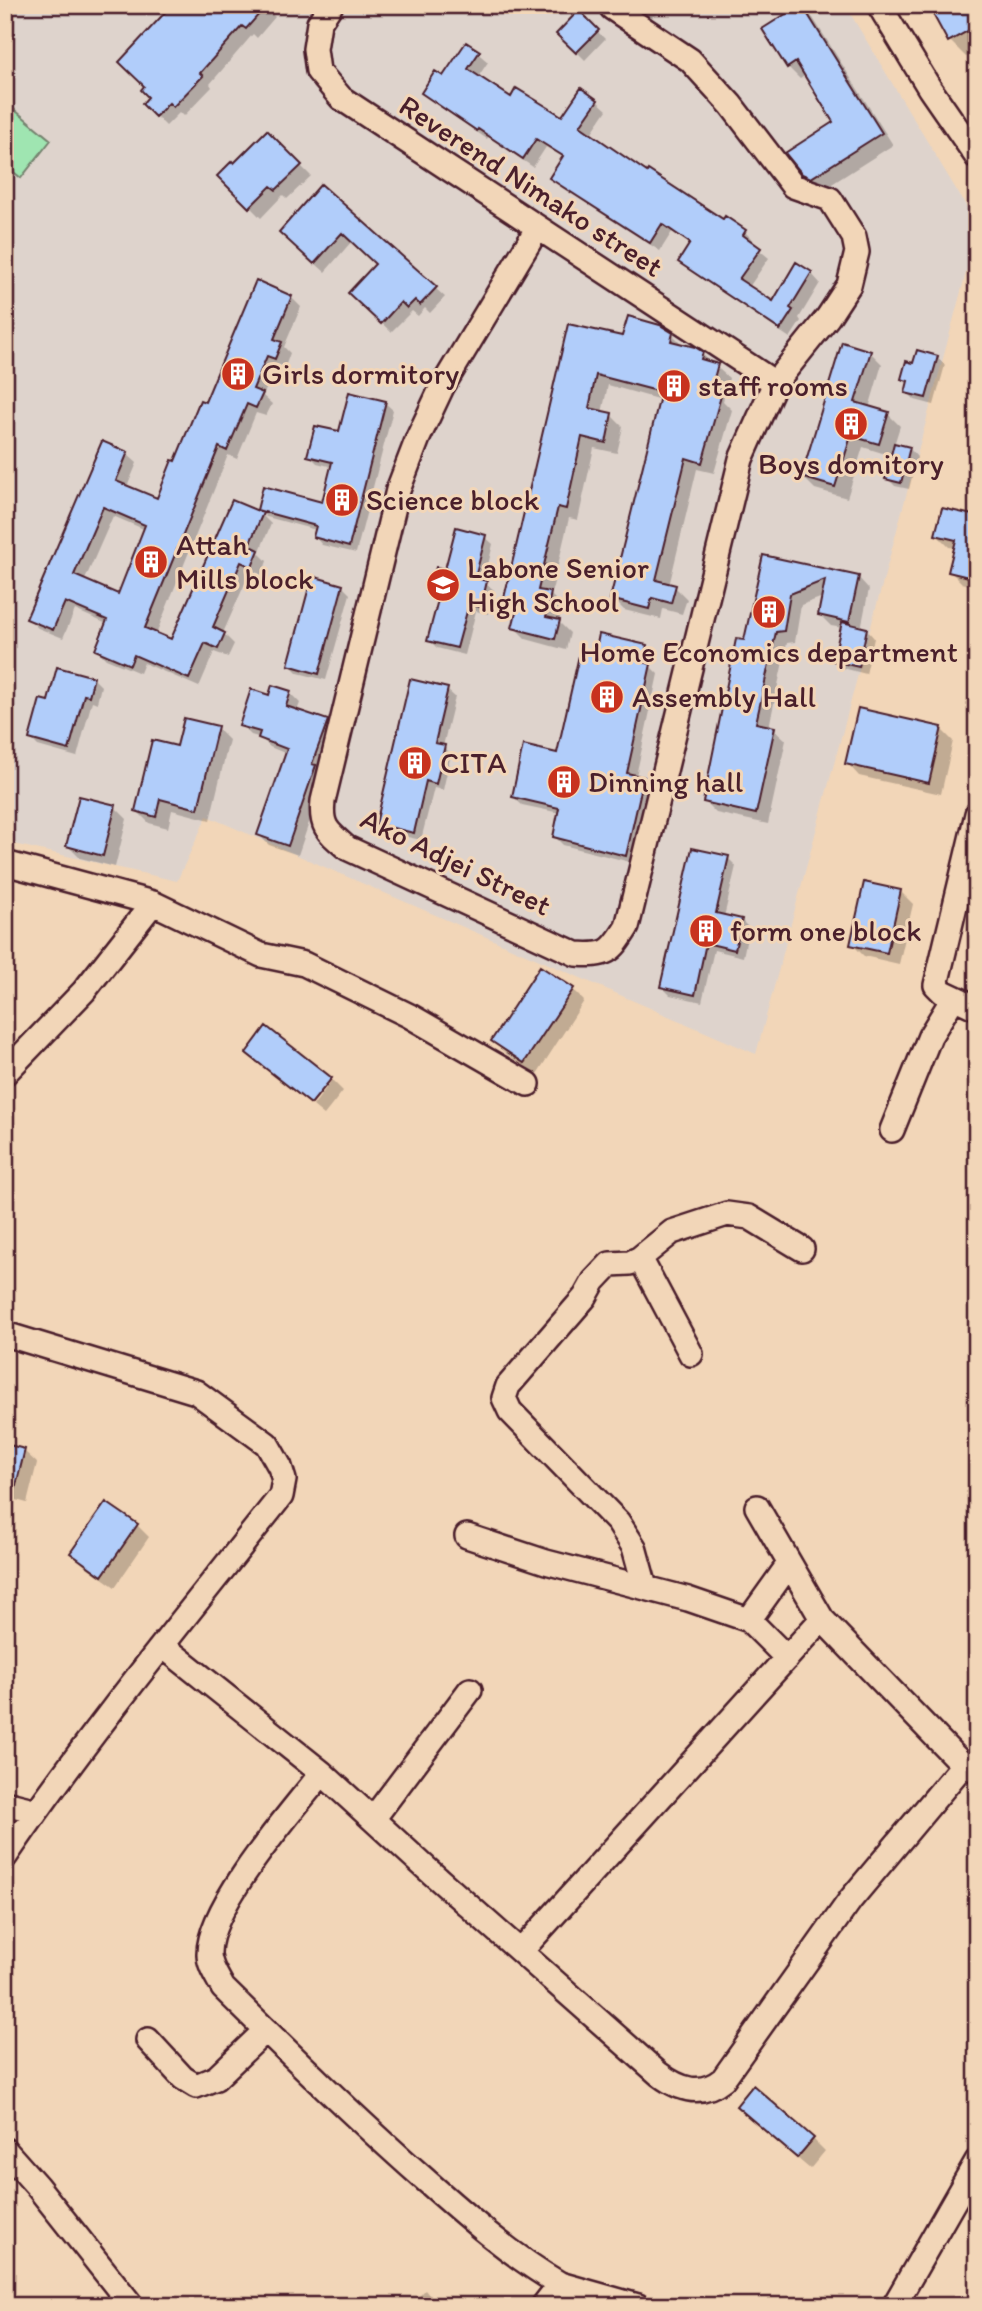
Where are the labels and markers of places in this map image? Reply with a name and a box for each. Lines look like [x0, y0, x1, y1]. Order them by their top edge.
building icon: Girls dormitory [219, 355, 257, 393]
place label: Girls dormitory [262, 355, 459, 392]
building icon: staff rooms [655, 367, 693, 405]
place label: staff rooms [698, 367, 848, 404]
building icon: Boys domitory [832, 405, 870, 443]
place label: Boys domitory [758, 445, 944, 482]
building icon: Science block [323, 481, 361, 519]
place label: Science block [366, 481, 540, 518]
place label: Attah Mills block [176, 526, 314, 597]
building icon: Attah Mills block [132, 543, 170, 581]
place label: Labone Senior High School [467, 549, 649, 620]
school or university icon: Labone Senior High School [424, 566, 462, 604]
building icon: Home Economics department [750, 593, 788, 631]
place label: Home Economics department [580, 633, 958, 670]
building icon: Assembly Hall [588, 678, 626, 716]
place label: Assembly Hall [632, 678, 816, 715]
building icon: CITA [396, 744, 434, 782]
place label: CITA [440, 744, 507, 781]
building icon: Dinning hall [545, 763, 583, 801]
place label: Dinning hall [588, 763, 744, 800]
building icon: form one block [687, 912, 725, 950]
place label: form one block [730, 912, 922, 949]

